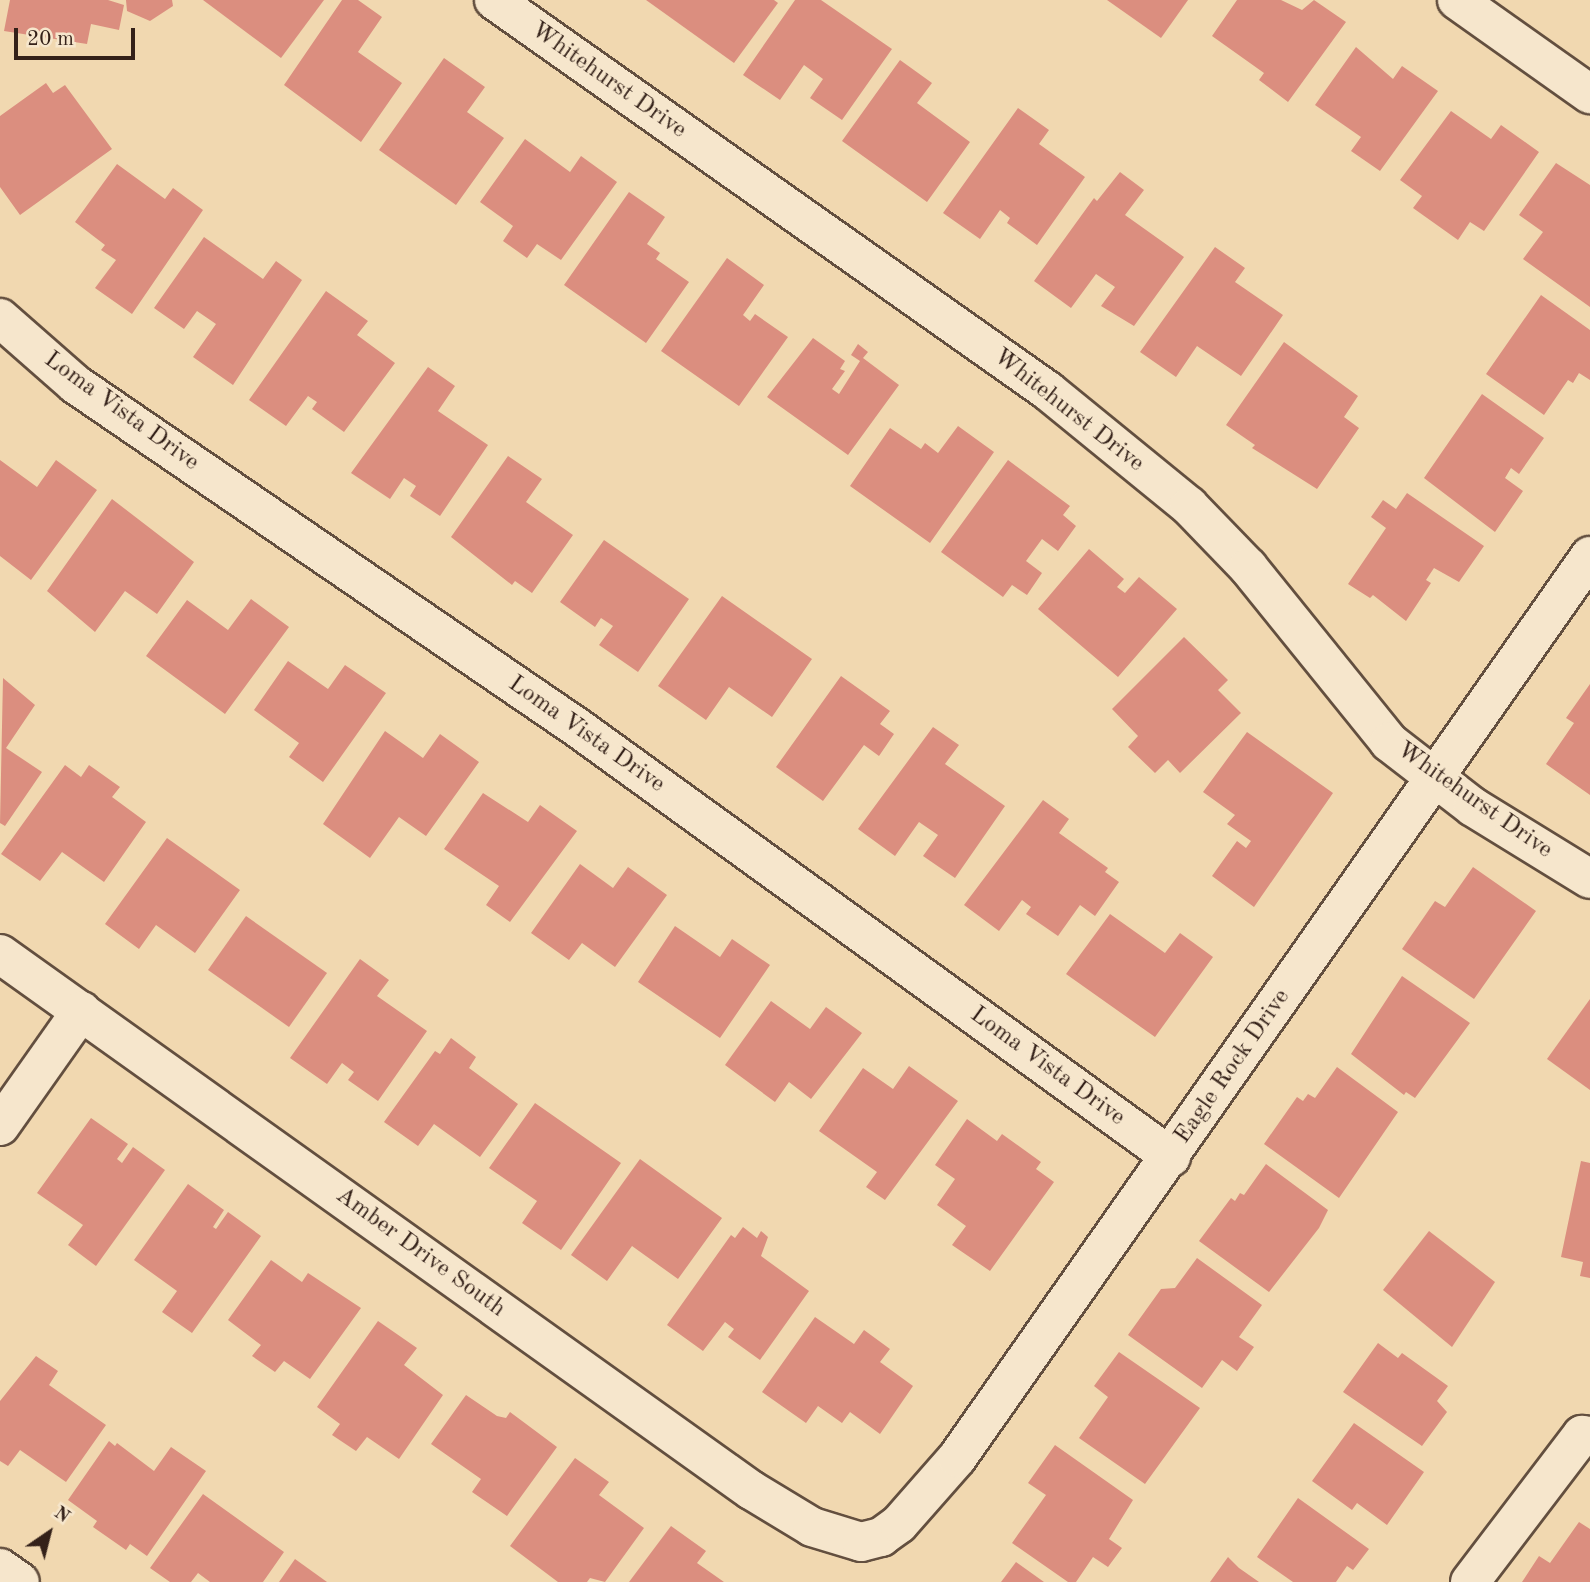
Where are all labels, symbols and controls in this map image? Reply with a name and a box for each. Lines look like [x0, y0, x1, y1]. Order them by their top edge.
scale bar [18, 14, 138, 58]
street label: Whitehurst Drive [525, 17, 691, 145]
text: 20 m [27, 29, 74, 50]
street label: Whitehurst Drive [987, 343, 1149, 479]
street label: Loma Vista Drive [38, 346, 204, 478]
street label: Loma Vista Drive [502, 670, 670, 800]
street label: Whitehurst Drive [1391, 737, 1557, 865]
street label: Eagle Rock Drive [1169, 984, 1297, 1150]
street label: Loma Vista Drive [964, 1001, 1130, 1133]
street label: Amber Drive South [330, 1182, 510, 1324]
north arrow [14, 1498, 84, 1568]
text: N [50, 1503, 73, 1527]

